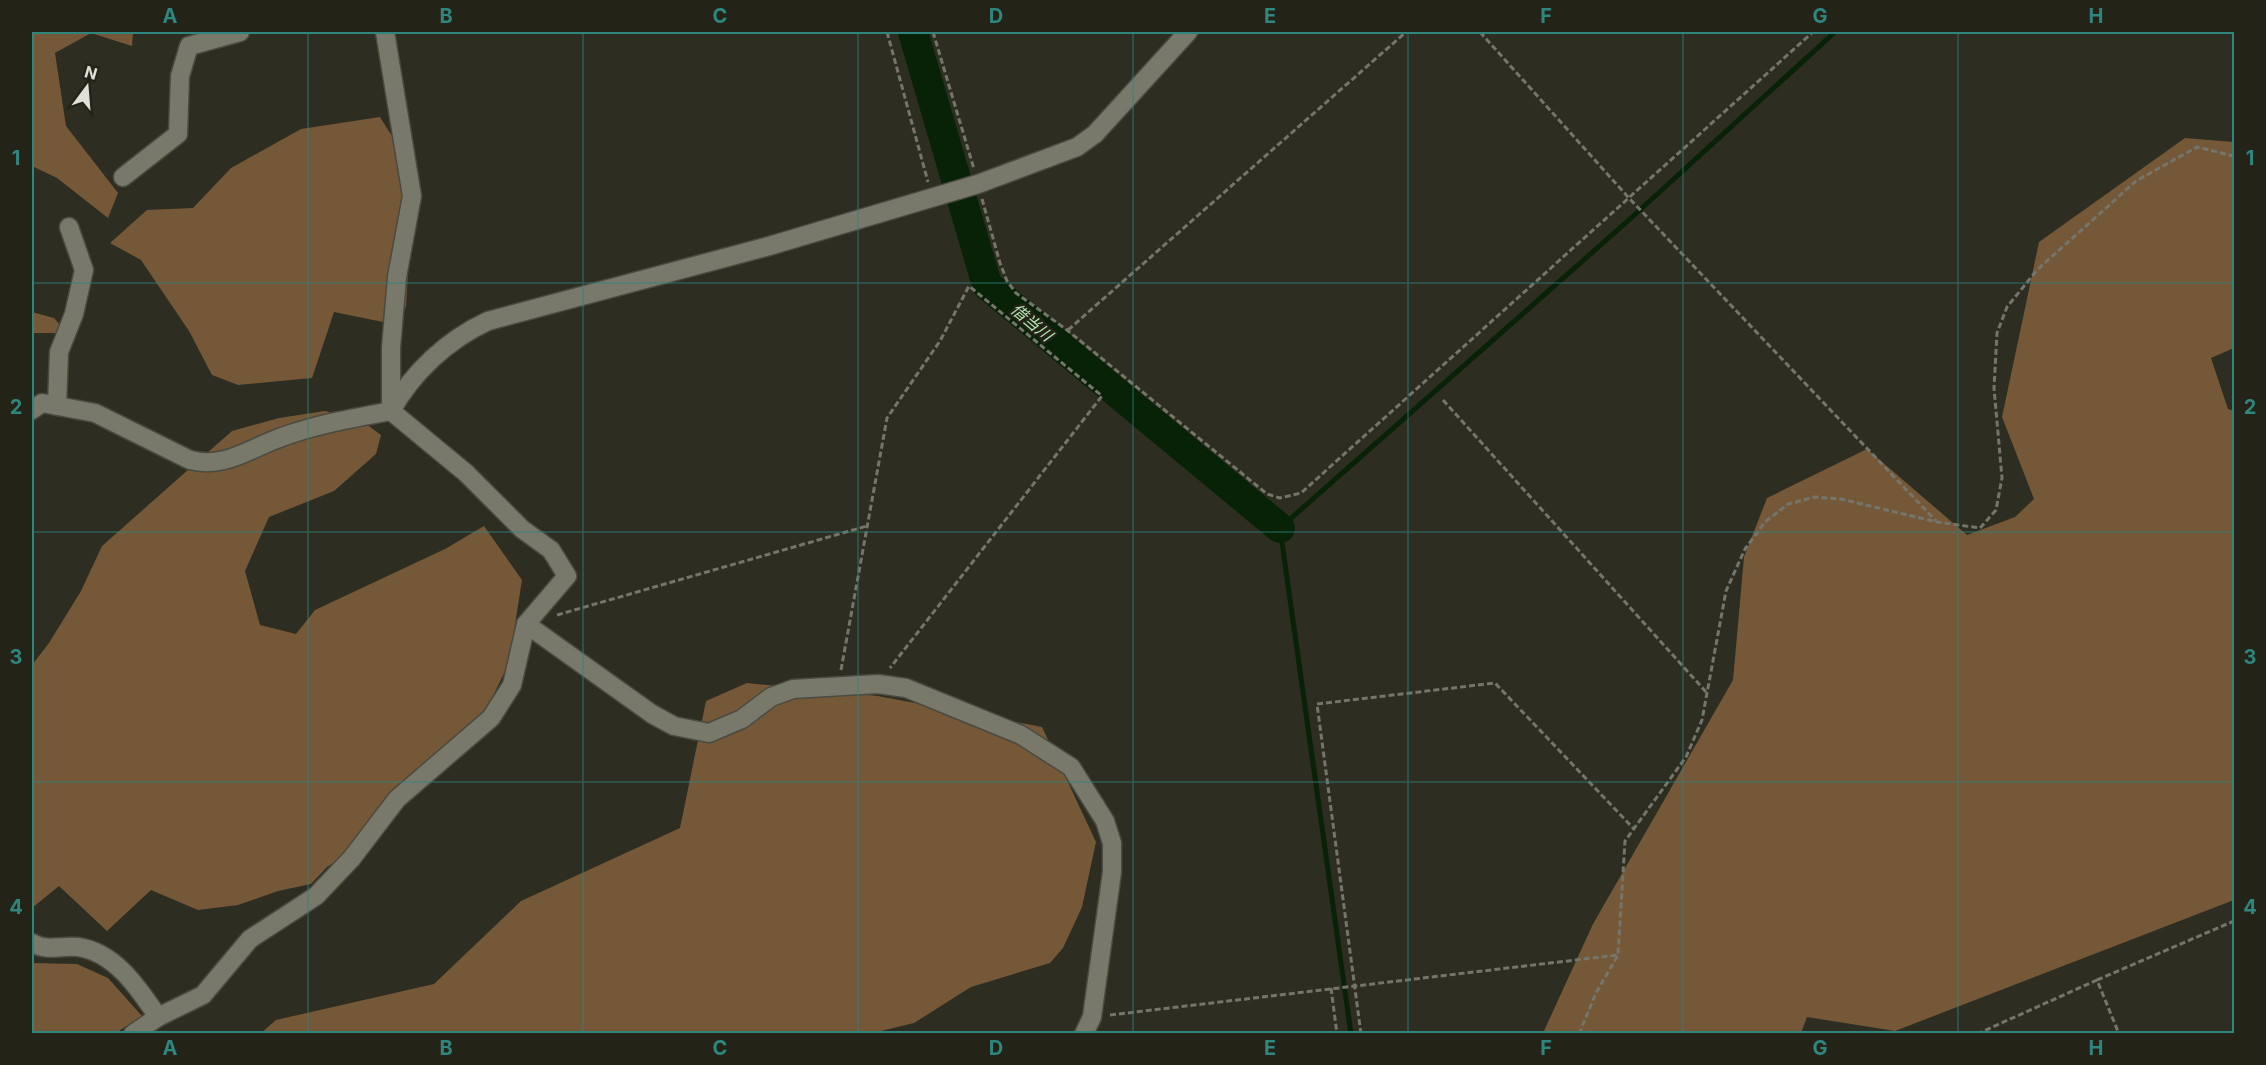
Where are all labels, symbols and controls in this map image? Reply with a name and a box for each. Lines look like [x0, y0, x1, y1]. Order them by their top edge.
text: A [163, 4, 178, 28]
text: B [439, 4, 453, 28]
text: C [713, 4, 727, 28]
text: D [989, 4, 1003, 28]
text: E [1264, 4, 1276, 28]
text: F [1540, 4, 1552, 28]
text: G [1812, 4, 1828, 28]
text: H [2089, 4, 2103, 28]
north arrow [57, 57, 117, 117]
text: N [83, 61, 100, 84]
text: 1 [12, 146, 20, 170]
text: 1 [2246, 146, 2254, 170]
water label: 借当川 [1007, 299, 1058, 346]
text: 2 [10, 395, 22, 419]
text: 2 [2244, 395, 2256, 419]
text: 3 [10, 645, 22, 669]
text: 3 [2244, 645, 2256, 669]
text: 4 [9, 895, 23, 919]
text: 4 [2243, 895, 2257, 919]
text: A [163, 1036, 178, 1060]
text: B [439, 1036, 453, 1060]
text: C [713, 1036, 727, 1060]
text: D [989, 1036, 1003, 1060]
text: E [1264, 1036, 1276, 1060]
text: F [1540, 1036, 1552, 1060]
text: G [1812, 1036, 1828, 1060]
text: H [2089, 1036, 2103, 1060]

